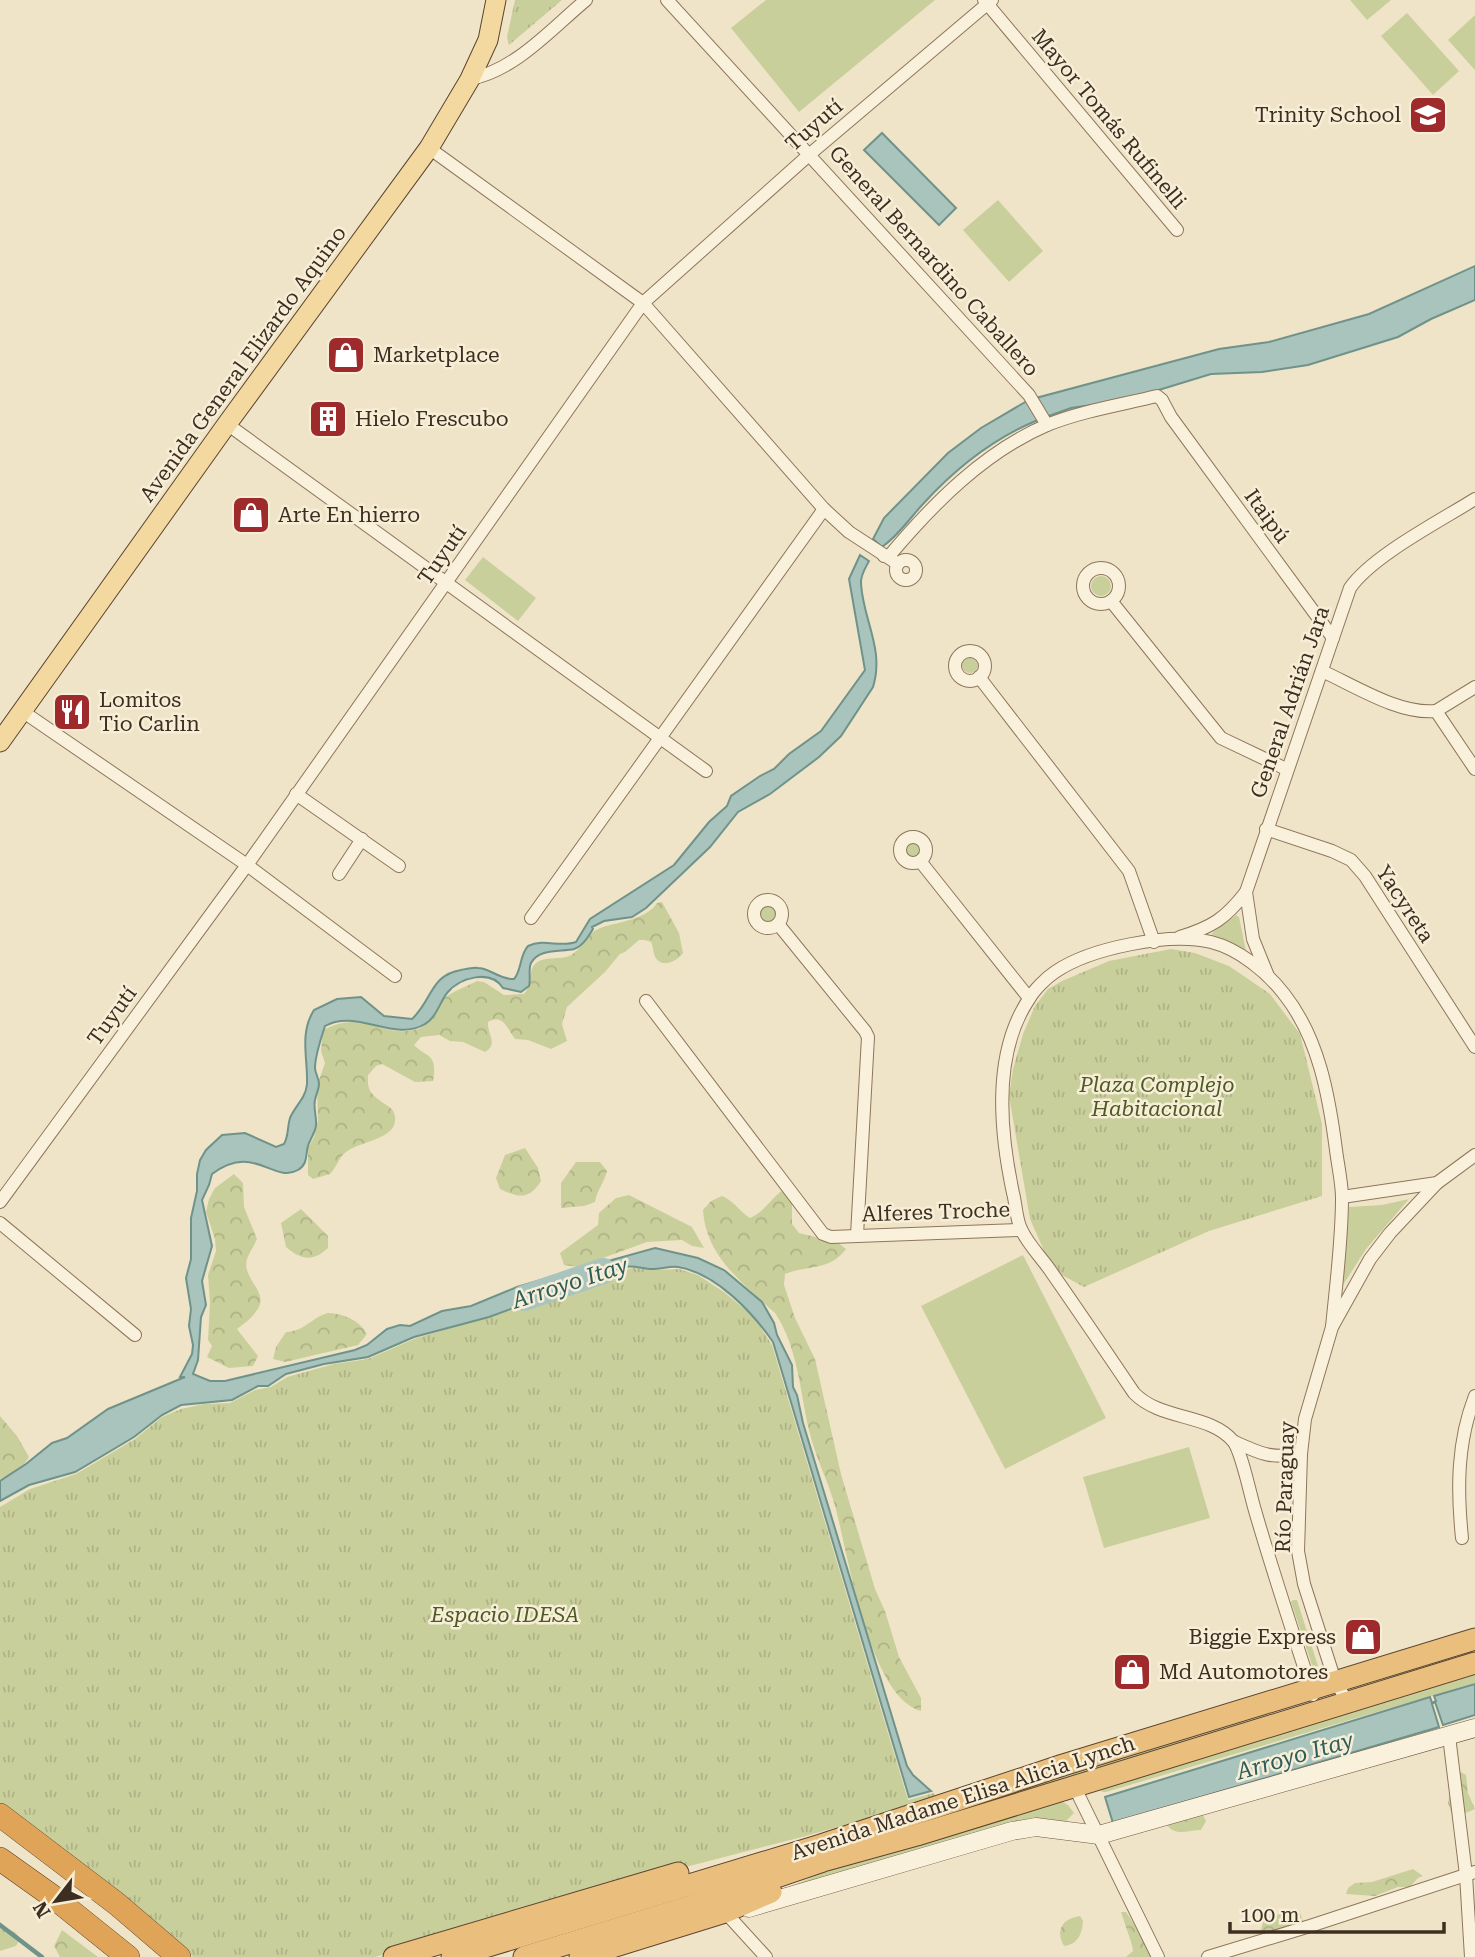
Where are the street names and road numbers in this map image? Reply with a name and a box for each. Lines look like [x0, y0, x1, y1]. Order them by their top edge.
street label: Mayor Tomás Rufinelli [1027, 24, 1191, 214]
street label: Tuyutí [781, 94, 847, 156]
street label: General Bernardino Caballero [824, 141, 1044, 381]
street label: Avenida General Elizardo Aquino [135, 221, 351, 507]
street label: Itaipú [1240, 484, 1294, 548]
street label: Tuyutí [413, 520, 471, 589]
street label: General Adrián Jara [1246, 602, 1334, 801]
street label: Yacyreta [1371, 861, 1439, 948]
street label: Tuyutí [83, 982, 142, 1050]
street label: Alferes Troche [861, 1197, 1011, 1227]
street label: Río Paraguay [1271, 1420, 1299, 1553]
street label: Avenida Madame Elisa Alicia Lynch [788, 1731, 1138, 1865]

